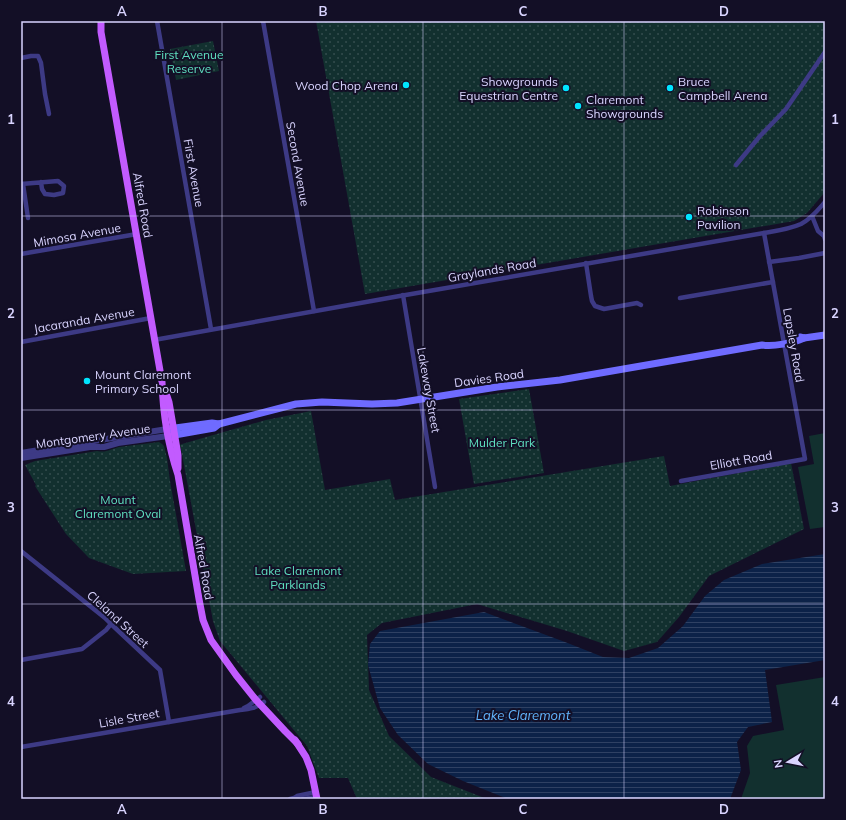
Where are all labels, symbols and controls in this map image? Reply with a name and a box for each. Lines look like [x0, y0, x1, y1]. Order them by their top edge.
text: A [117, 3, 127, 19]
text: B [319, 3, 328, 19]
text: C [519, 3, 528, 19]
text: D [719, 3, 729, 19]
park label: First Avenue Reserve [155, 47, 223, 76]
place label: Showgrounds Equestrian Centre [459, 74, 558, 103]
place label: Bruce Campbell Arena [678, 74, 767, 103]
place label: Wood Chop Arena [295, 78, 398, 93]
marker: Wood Chop Arena [401, 80, 411, 90]
marker: Showgrounds Equestrian Centre [561, 83, 571, 93]
marker: Bruce Campbell Arena [665, 83, 675, 93]
place label: Claremont Showgrounds [586, 92, 663, 121]
marker: Claremont Showgrounds [573, 101, 583, 111]
text: 1 [7, 111, 15, 127]
text: 1 [831, 111, 839, 127]
street label: Second Avenue [283, 120, 313, 208]
street label: First Avenue [181, 138, 207, 208]
street label: Alfred Road [130, 171, 156, 239]
place label: Robinson Pavilion [697, 203, 749, 232]
marker: Robinson Pavilion [684, 212, 694, 222]
street label: Mimosa Avenue [32, 220, 122, 250]
street label: Graylands Road [447, 255, 537, 285]
street label: Jacaranda Avenue [32, 304, 136, 336]
text: 2 [7, 305, 15, 321]
text: 2 [831, 305, 839, 321]
street label: Lapsley Road [780, 307, 808, 383]
street label: Lakeway Street [414, 346, 444, 434]
street label: Davies Road [453, 366, 525, 390]
place label: Mount Claremont Primary School [95, 367, 191, 396]
marker: Mount Claremont Primary School [82, 376, 92, 386]
street label: Montgomery Avenue [35, 421, 151, 451]
park label: Mulder Park [469, 435, 536, 450]
street label: Elliott Road [709, 447, 773, 473]
park label: Mount Claremont Oval [75, 492, 161, 521]
text: 3 [7, 499, 15, 515]
text: 3 [831, 499, 839, 515]
street label: Alfred Road [191, 533, 217, 601]
park label: Lake Claremont Parklands [254, 563, 342, 592]
street label: Cleland Street [84, 587, 152, 651]
text: 4 [7, 693, 15, 709]
text: 4 [831, 693, 839, 709]
street label: Lisle Street [98, 705, 160, 731]
water label: Lake Claremont [476, 707, 571, 723]
north arrow [768, 742, 808, 782]
text: N [771, 758, 786, 769]
text: A [117, 801, 127, 817]
text: B [319, 801, 328, 817]
text: C [519, 801, 528, 817]
text: D [719, 801, 729, 817]

